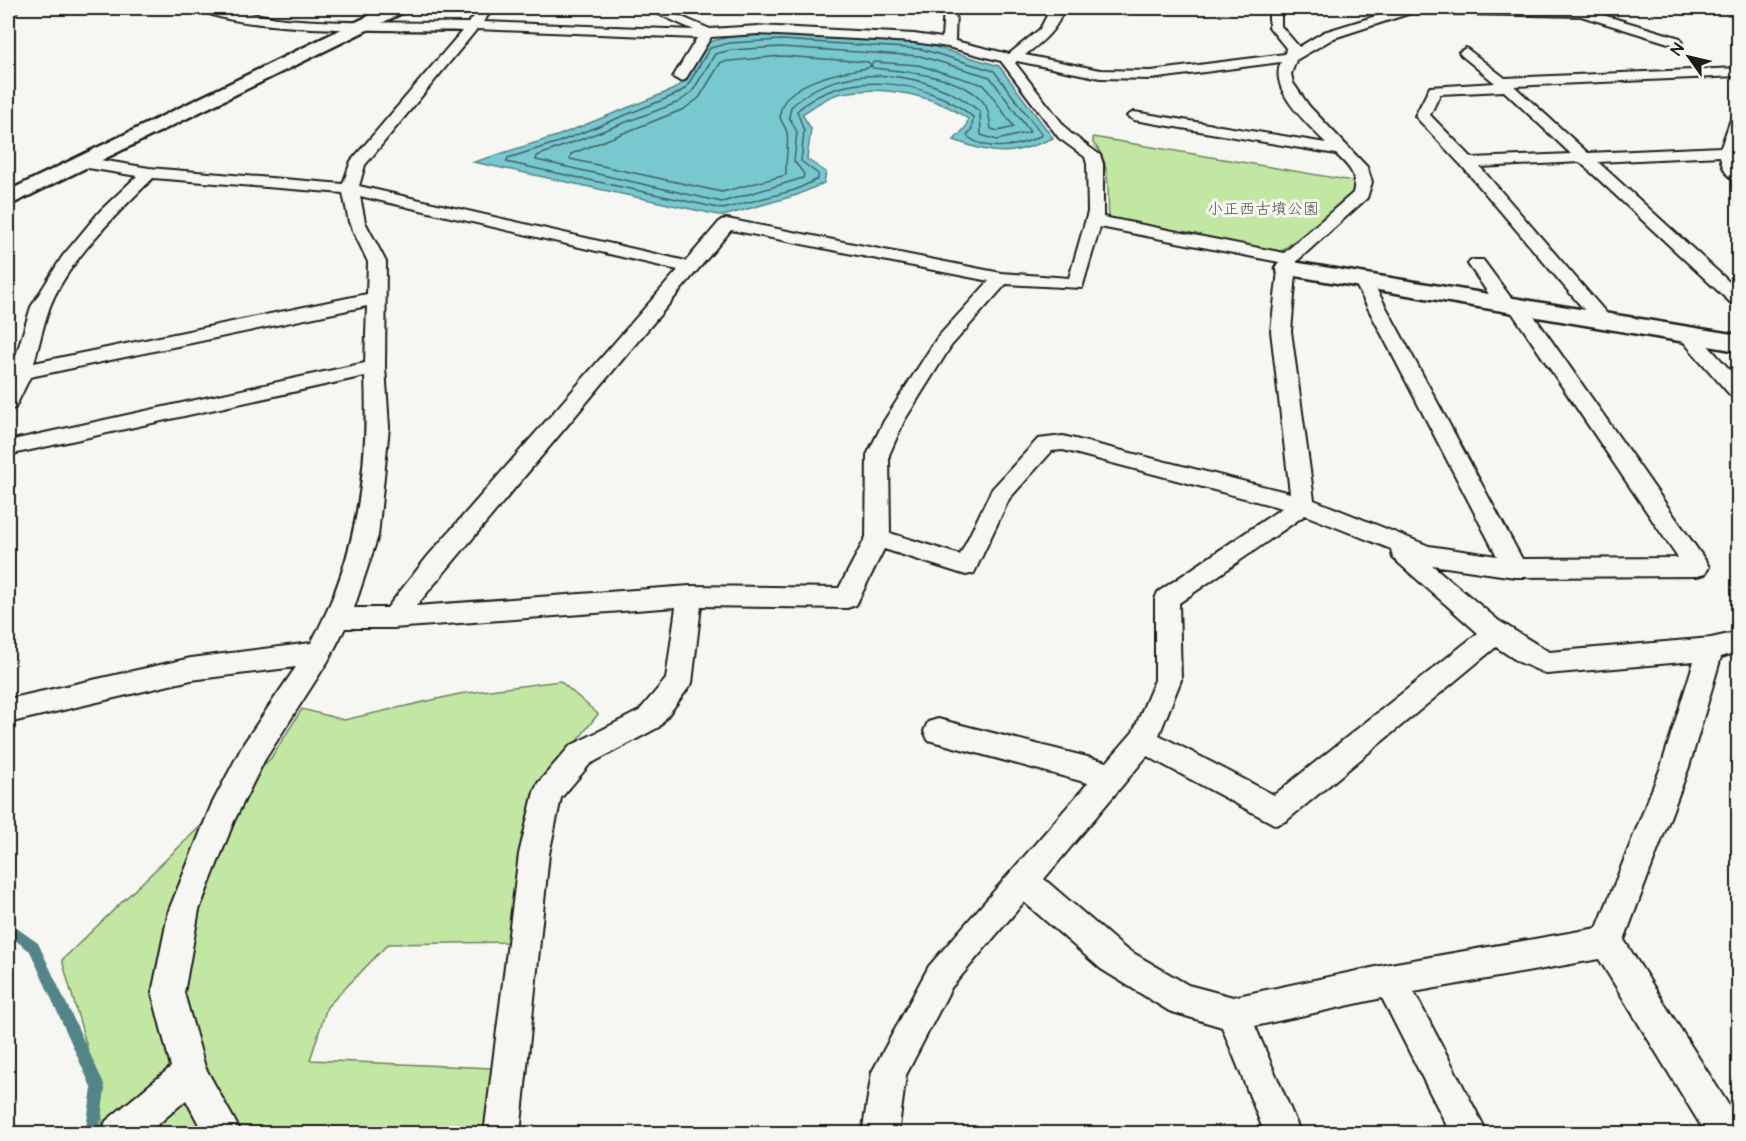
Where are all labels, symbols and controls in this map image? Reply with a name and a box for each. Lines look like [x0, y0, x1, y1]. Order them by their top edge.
north arrow [1659, 27, 1719, 87]
text: N [1665, 39, 1689, 59]
park label: 小正西古墳公園 [1207, 198, 1319, 220]

